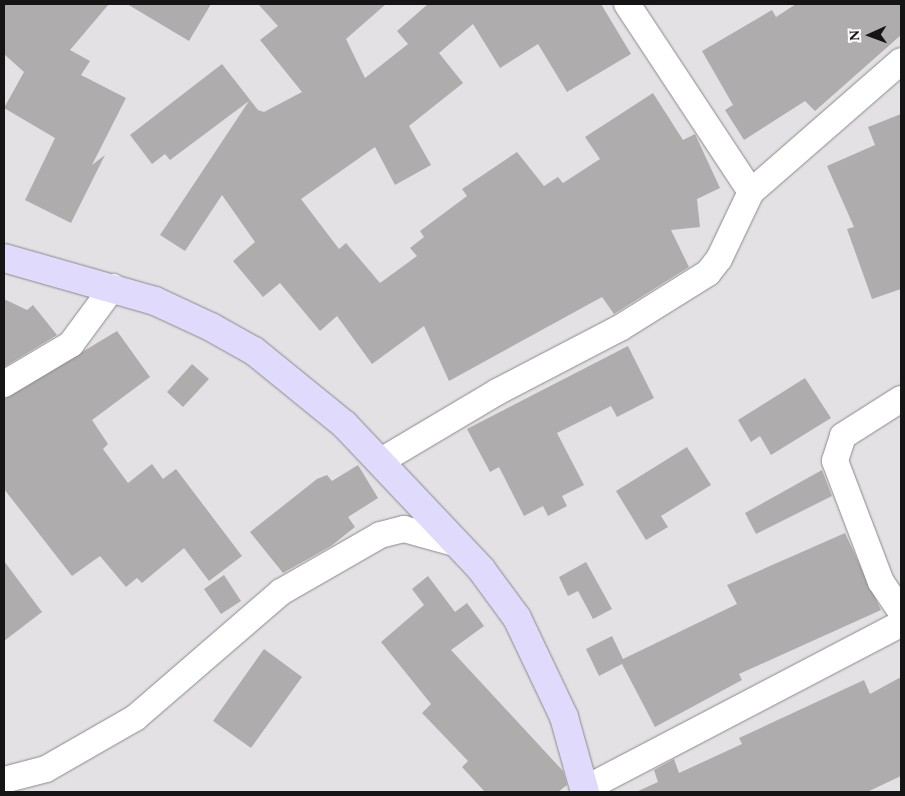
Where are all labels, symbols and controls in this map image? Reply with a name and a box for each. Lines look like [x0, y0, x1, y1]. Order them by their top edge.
north arrow [845, 10, 895, 60]
text: N [844, 29, 865, 42]

